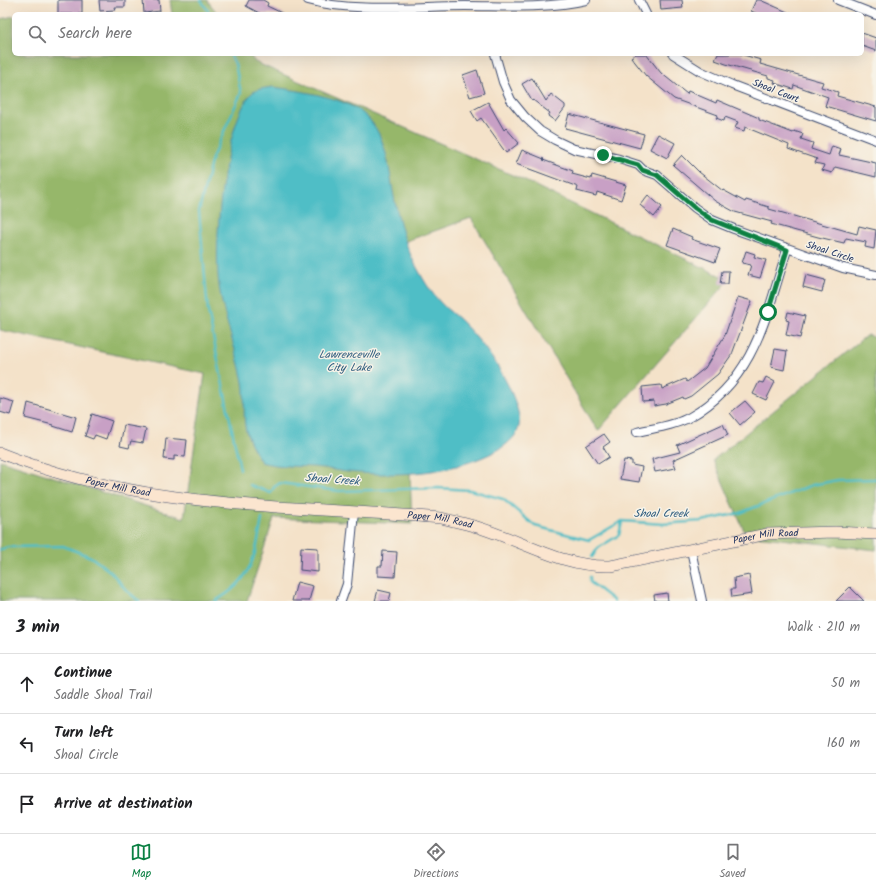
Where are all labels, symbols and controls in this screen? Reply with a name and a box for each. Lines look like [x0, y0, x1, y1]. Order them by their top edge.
search box [12, 12, 864, 56]
text: Search here [58, 22, 132, 46]
icon: search [26, 23, 48, 45]
street label: Shoal Court [750, 75, 802, 107]
route end [594, 146, 612, 164]
street label: Shoal Circle [804, 237, 856, 267]
route start [759, 303, 777, 321]
water label: Lawrenceville City Lake [319, 346, 380, 377]
water label: Shoal Creek [304, 469, 362, 491]
street label: Paper Mill Road [84, 473, 153, 501]
water label: Shoal Creek [634, 505, 690, 523]
street label: Paper Mill Road [407, 507, 475, 533]
street label: Paper Mill Road [731, 525, 800, 549]
text: 3 min [16, 614, 60, 641]
text: Walk · 210 m [787, 617, 860, 638]
text: Continue [54, 661, 112, 685]
icon: ahead [16, 673, 38, 695]
text: 50 m [831, 673, 860, 694]
text: Saddle Shoal Trail [54, 685, 152, 706]
text: Turn left [54, 721, 114, 745]
icon: left [16, 733, 38, 755]
text: 160 m [827, 733, 860, 754]
text: Shoal Circle [54, 745, 118, 766]
text: Arrive at destination [54, 792, 193, 816]
icon: arrive [16, 793, 38, 815]
tab: Map [130, 841, 152, 883]
tab: Directions [413, 841, 459, 883]
tab: Saved [720, 841, 746, 883]

